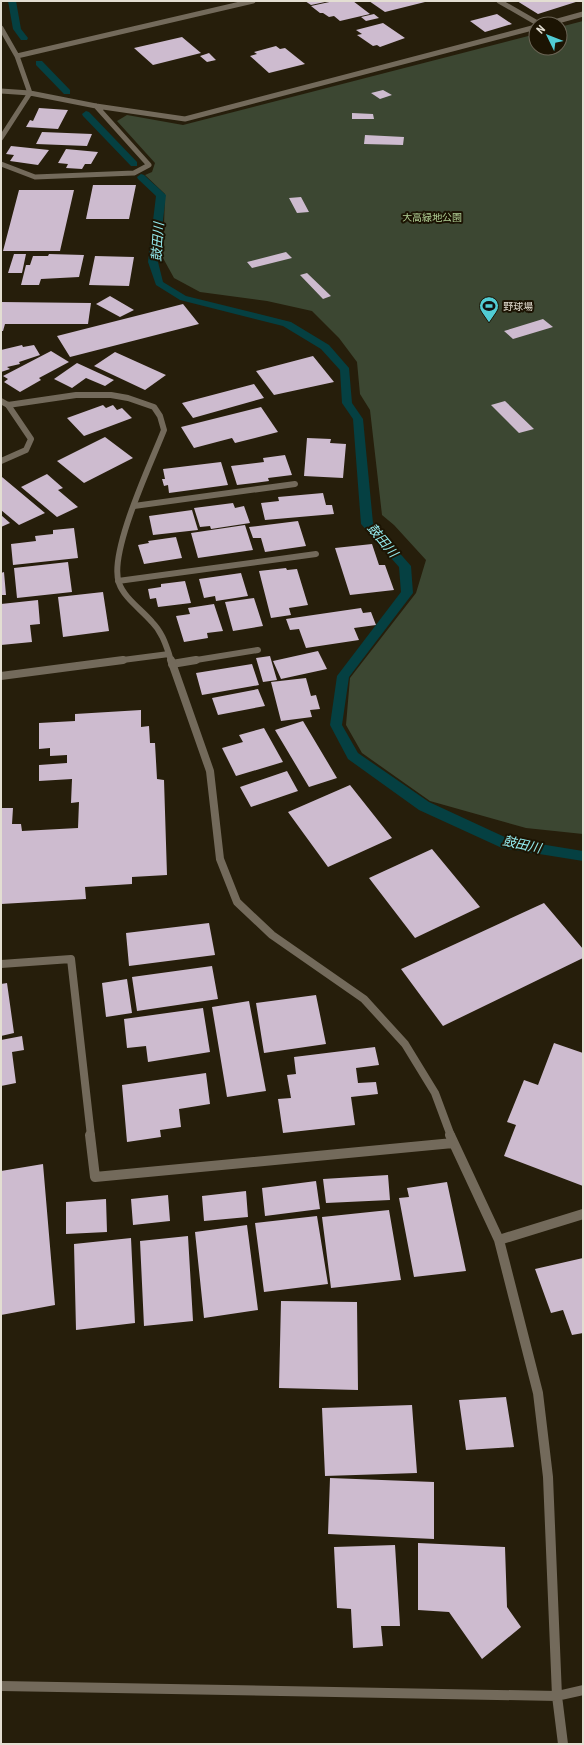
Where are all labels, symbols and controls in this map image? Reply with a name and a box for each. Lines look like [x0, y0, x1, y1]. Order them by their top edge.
north arrow [528, 16, 568, 56]
text: N [534, 22, 548, 36]
park label: 大高緑地公園 [402, 212, 462, 223]
water label: 鼓田川 [149, 220, 166, 262]
sports icon: 野球場 [478, 295, 500, 323]
place label: 野球場 [503, 301, 533, 312]
water label: 鼓田川 [364, 521, 402, 562]
water label: 鼓田川 [501, 833, 544, 856]

